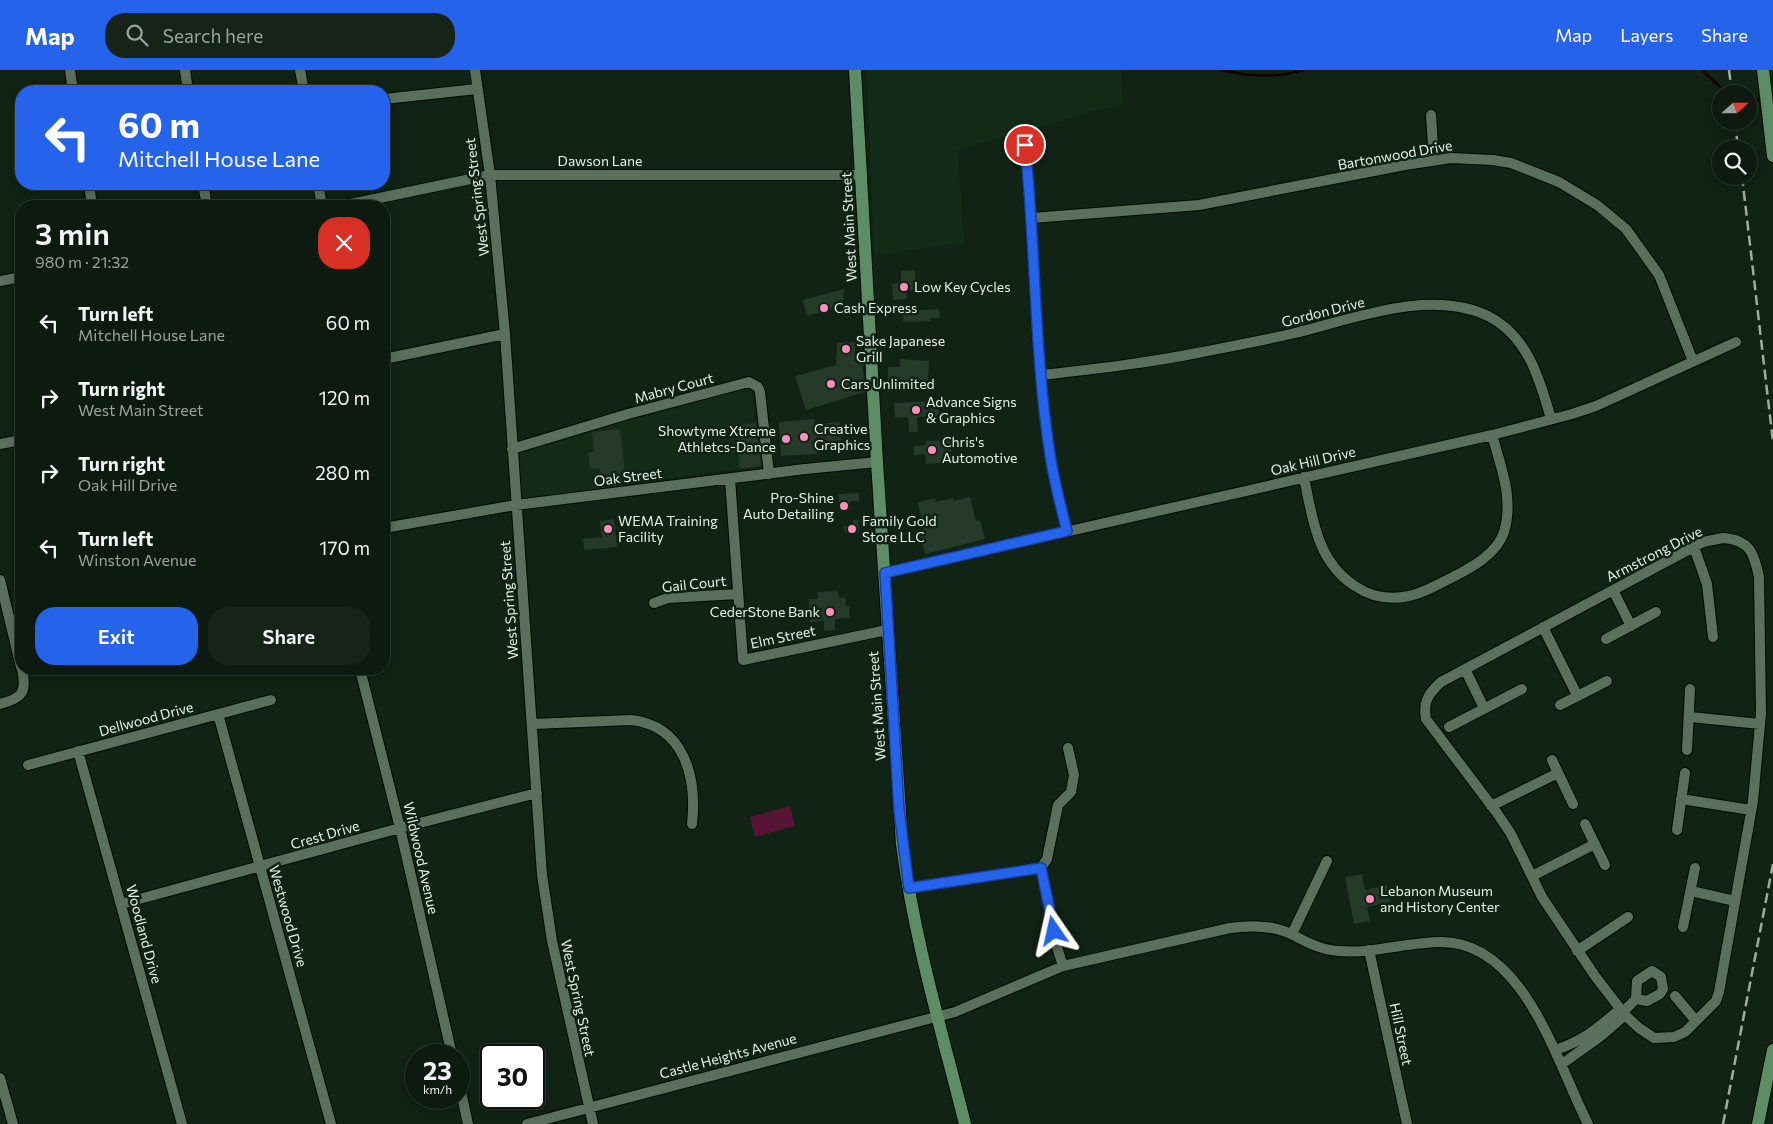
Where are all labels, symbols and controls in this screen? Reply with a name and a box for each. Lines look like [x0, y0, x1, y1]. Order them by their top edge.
search box [105, 13, 455, 58]
text: Map [25, 21, 75, 50]
icon: search [123, 21, 151, 49]
text: Search here [163, 24, 263, 47]
text: Map [1555, 24, 1592, 46]
text: Layers [1620, 24, 1673, 46]
text: Share [1701, 24, 1748, 46]
north arrow [1712, 85, 1758, 130]
map controls [1712, 85, 1757, 185]
text: 60 m [118, 102, 200, 145]
icon: left [35, 105, 100, 170]
pin [1004, 124, 1046, 166]
icon: arrive [1011, 131, 1039, 159]
street label: Bartonwood Drive [1336, 136, 1454, 173]
street label: West Spring Street [461, 137, 492, 257]
button: search [1712, 140, 1757, 185]
text: Mitchell House Lane [118, 145, 320, 172]
street label: Dawson Lane [558, 152, 642, 169]
street label: West Main Street [837, 171, 860, 282]
text: 3 min [35, 214, 110, 251]
button: close [318, 217, 370, 269]
text: 980 m · 21:32 [35, 252, 129, 271]
place label: Low Key Cycles [914, 278, 1011, 295]
marker: Low Key Cycles [898, 281, 910, 293]
street label: Gordon Drive [1280, 293, 1366, 330]
place label: Cash Express [834, 299, 917, 316]
text: Turn left [78, 302, 153, 325]
marker: Cash Express [818, 302, 830, 314]
icon: left [35, 309, 63, 337]
text: 60 m [326, 311, 370, 334]
text: Mitchell House Lane [78, 325, 225, 344]
place label: Sake Japanese Grill [856, 332, 945, 365]
marker: Sake Japanese Grill [840, 343, 852, 355]
street label: Mabry Court [632, 369, 716, 406]
place label: Cars Unlimited [841, 375, 935, 392]
text: Turn right [78, 377, 165, 400]
marker: Cars Unlimited [825, 378, 837, 390]
icon: right [35, 384, 63, 412]
text: 120 m [319, 386, 370, 409]
place label: Advance Signs & Graphics [926, 393, 1017, 426]
text: West Main Street [78, 400, 204, 419]
marker: Advance Signs & Graphics [910, 404, 922, 416]
place label: Creative Graphics [814, 420, 870, 453]
place label: Showtyme Xtreme Athletcs-Dance [658, 422, 776, 455]
marker: Creative Graphics [798, 431, 810, 443]
marker: Showtyme Xtreme Athletcs-Dance [780, 433, 792, 445]
place label: Chris's Automotive [942, 433, 1017, 466]
street label: Oak Hill Drive [1269, 442, 1357, 479]
marker: Chris's Automotive [926, 444, 938, 456]
text: Turn right [78, 452, 165, 475]
icon: right [35, 459, 63, 487]
text: 280 m [315, 461, 370, 484]
street label: Oak Street [593, 464, 663, 489]
text: Oak Hill Drive [78, 475, 177, 494]
place label: Pro-Shine Auto Detailing [743, 489, 834, 522]
marker: Pro-Shine Auto Detailing [838, 500, 850, 512]
place label: WEMA Training Facility [618, 512, 718, 545]
place label: Family Gold Store LLC [862, 512, 937, 545]
street label: Armstrong Drive [1603, 522, 1705, 585]
marker: WEMA Training Facility [602, 523, 614, 535]
marker: Family Gold Store LLC [846, 523, 858, 535]
text: Turn left [78, 527, 153, 550]
icon: left [35, 534, 63, 562]
text: 170 m [319, 536, 370, 559]
street label: West Spring Street [496, 540, 521, 660]
text: Winston Avenue [78, 550, 196, 569]
street label: Gail Court [661, 572, 727, 595]
place label: CederStone Bank [710, 603, 820, 620]
marker: CederStone Bank [824, 606, 836, 618]
button: Exit [35, 607, 198, 665]
button: Share [208, 607, 370, 665]
street label: Elm Street [749, 621, 817, 652]
street label: West Main Street [864, 650, 889, 761]
street label: Dellwood Drive [97, 698, 195, 739]
street label: Wildwood Avenue [400, 800, 443, 916]
street label: Crest Drive [288, 817, 361, 852]
street label: Westwood Drive [266, 863, 311, 969]
place label: Lebanon Museum and History Center [1380, 882, 1500, 915]
street label: Woodland Drive [123, 883, 166, 985]
marker: Lebanon Museum and History Center [1364, 893, 1376, 905]
position arrow [1027, 904, 1079, 956]
street label: West Spring Street [558, 938, 599, 1058]
street label: Hill Street [1387, 1001, 1416, 1067]
street label: Castle Heights Avenue [657, 1029, 798, 1082]
speed limit sign: 30 [480, 1044, 545, 1109]
text: 23 [423, 1055, 452, 1085]
text: km/h [423, 1082, 452, 1096]

